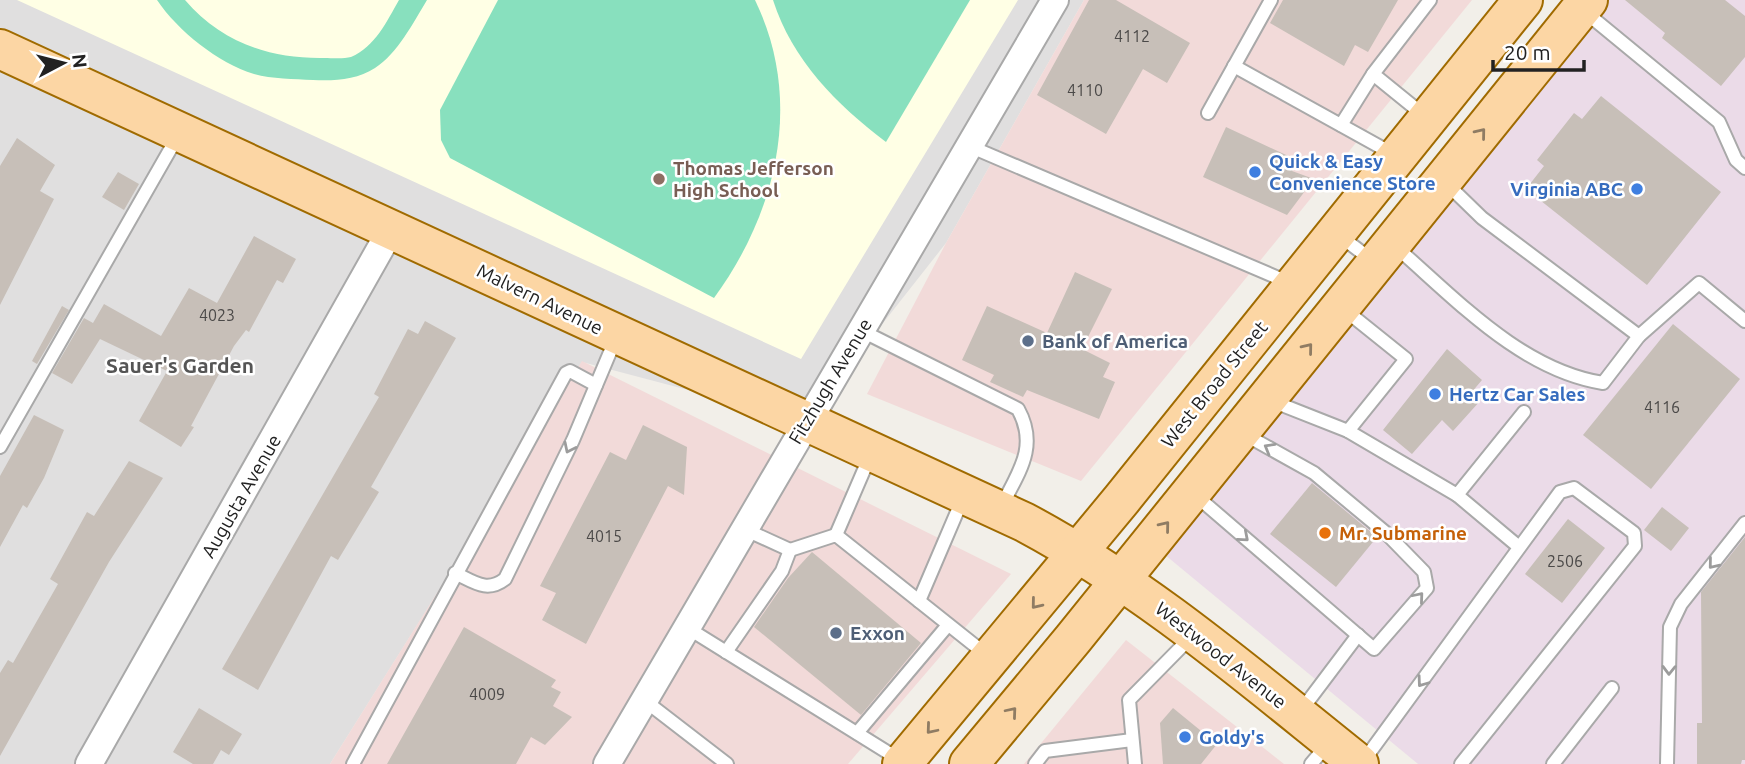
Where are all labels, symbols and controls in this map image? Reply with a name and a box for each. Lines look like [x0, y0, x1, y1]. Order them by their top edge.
house number: 4112 [1114, 27, 1150, 45]
north arrow [28, 28, 98, 98]
scale bar [1493, 28, 1584, 72]
text: 20 m [1504, 40, 1551, 64]
text: N [68, 53, 92, 69]
house number: 4110 [1067, 81, 1103, 99]
one-way arrow [1473, 128, 1485, 141]
place label: Quick & Easy Convenience Store [1269, 150, 1436, 194]
place label: Thomas Jefferson High School [673, 157, 834, 201]
marker: Quick & Easy Convenience Store [1247, 164, 1263, 180]
marker: Thomas Jefferson High School [651, 171, 667, 187]
place label: Virginia ABC [1510, 178, 1623, 200]
marker: Virginia ABC [1629, 181, 1645, 197]
street label: Malvern Avenue [473, 259, 607, 339]
house number: 4023 [199, 306, 235, 324]
street label: Fitzhugh Avenue [784, 314, 876, 448]
street label: West Broad Street [1156, 316, 1272, 452]
place label: Bank of America [1042, 330, 1188, 352]
marker: Bank of America [1020, 333, 1036, 349]
one-way arrow [1299, 344, 1312, 356]
district label: Sauer's Garden [106, 353, 254, 377]
place label: Hertz Car Sales [1449, 383, 1585, 405]
marker: Hertz Car Sales [1427, 386, 1443, 402]
house number: 4116 [1644, 398, 1680, 416]
street label: Augusta Avenue [197, 430, 285, 562]
one-way arrow [563, 441, 577, 453]
one-way arrow [1264, 443, 1277, 456]
one-way arrow [1156, 521, 1169, 533]
place label: Mr. Submarine [1339, 522, 1467, 544]
marker: Mr. Submarine [1317, 525, 1333, 541]
house number: 4015 [586, 527, 622, 545]
one-way arrow [1235, 529, 1248, 541]
house number: 2506 [1547, 552, 1583, 570]
one-way arrow [1708, 556, 1721, 568]
one-way arrow [1411, 592, 1423, 605]
one-way arrow [1031, 596, 1044, 608]
street label: Westwood Avenue [1151, 597, 1291, 713]
place label: Exxon [850, 622, 905, 644]
marker: Exxon [828, 625, 844, 641]
one-way arrow [1661, 665, 1677, 676]
one-way arrow [1417, 674, 1430, 686]
house number: 4009 [469, 685, 505, 703]
one-way arrow [1004, 707, 1016, 720]
one-way arrow [927, 721, 939, 734]
place label: Goldy's [1199, 726, 1264, 748]
marker: Goldy's [1177, 729, 1193, 745]

